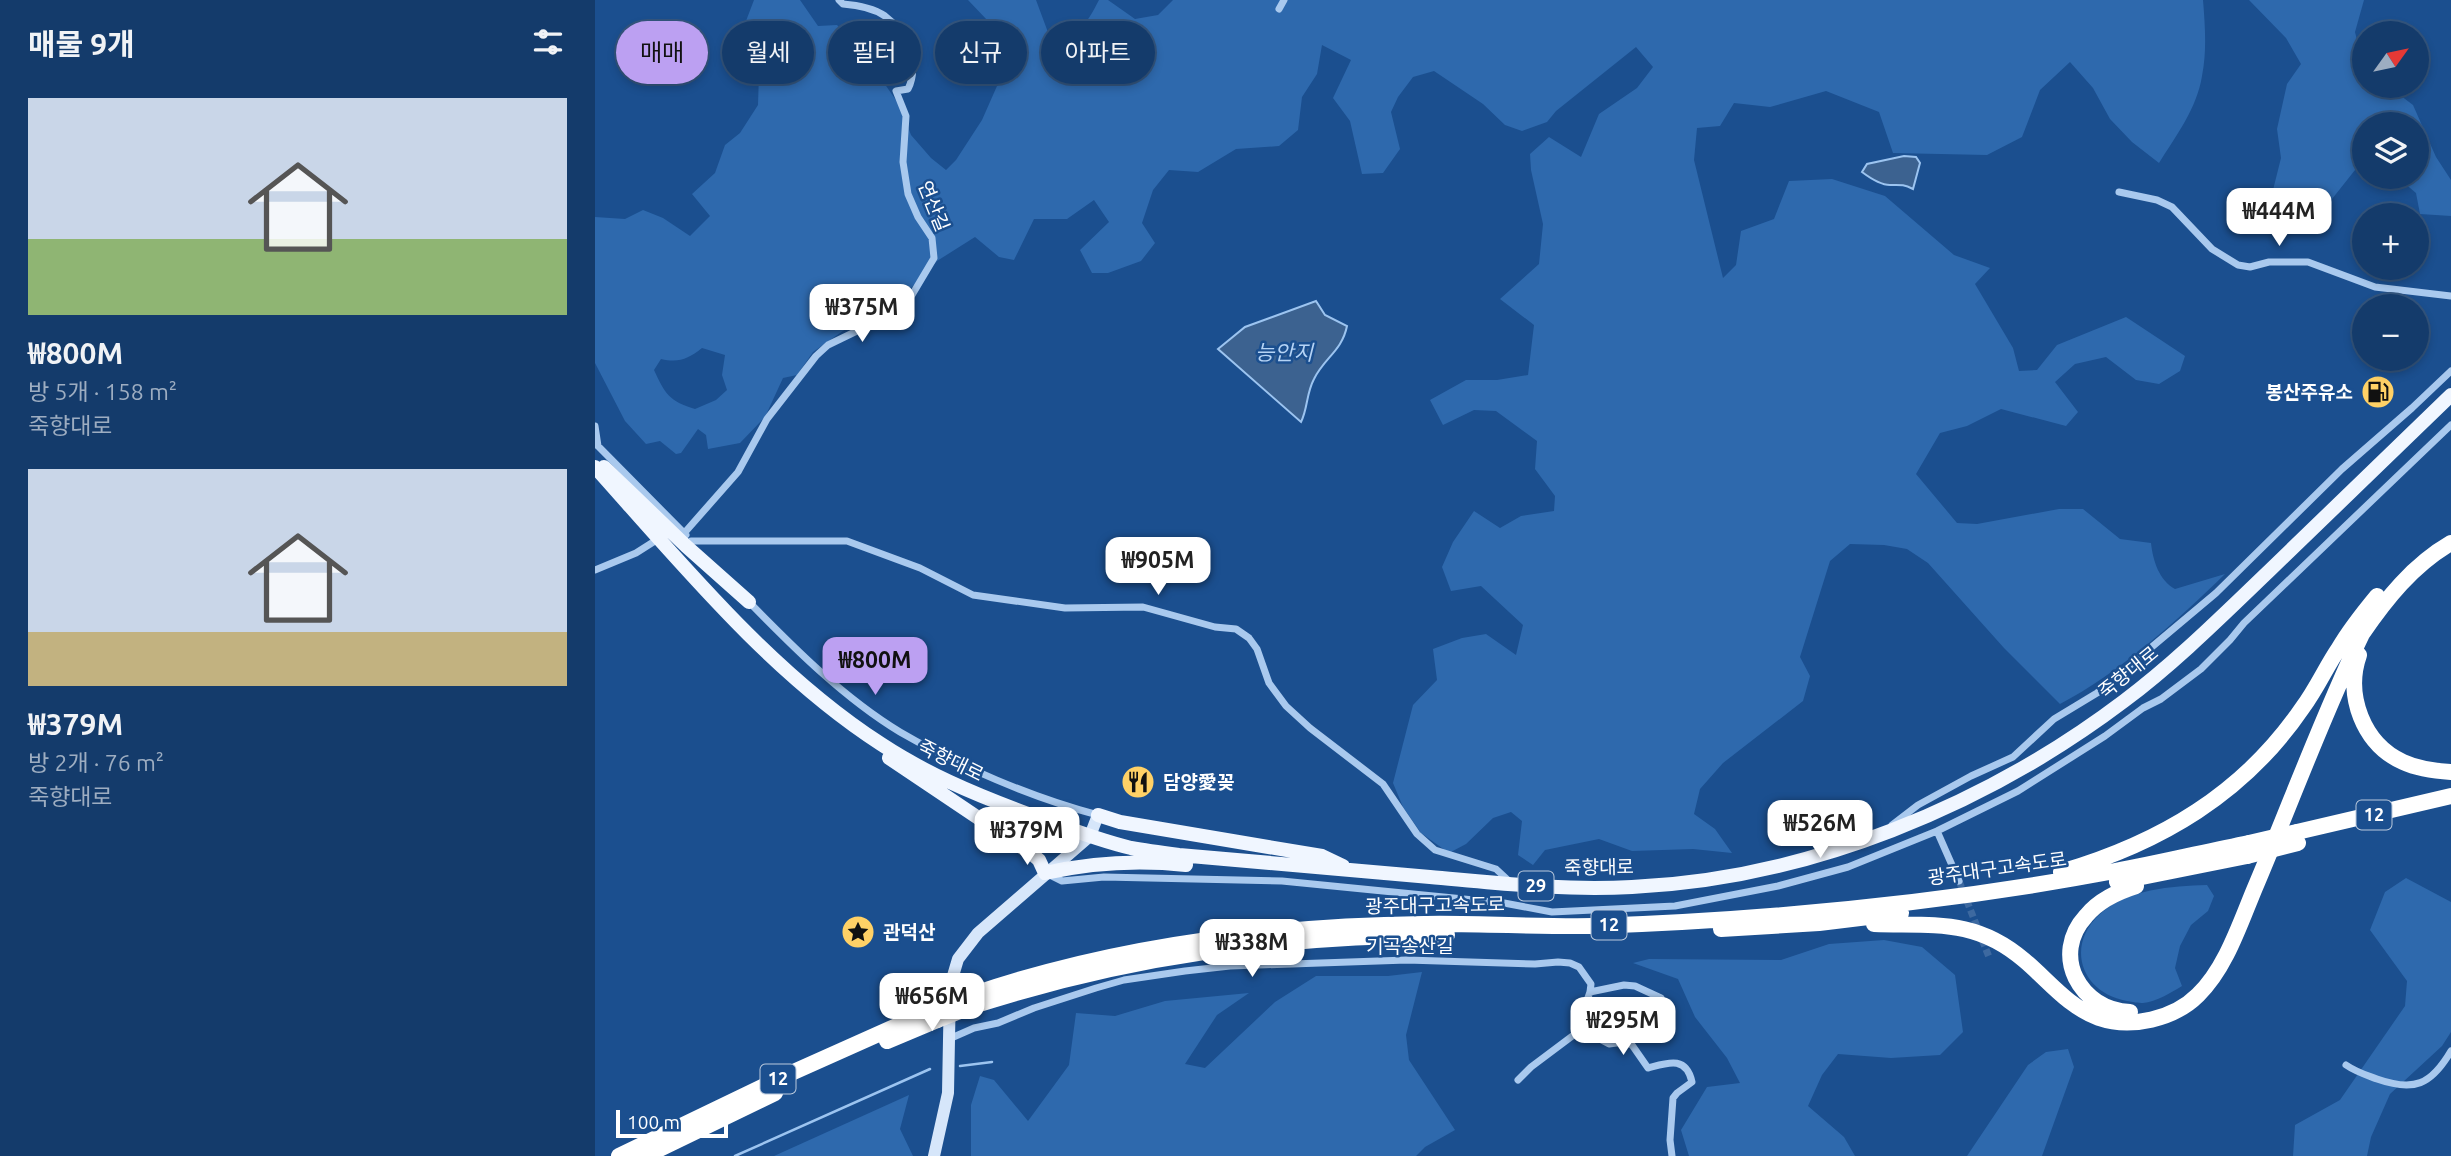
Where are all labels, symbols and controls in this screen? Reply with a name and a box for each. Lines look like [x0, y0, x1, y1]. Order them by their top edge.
chip: 매매 [616, 21, 708, 84]
chip: 월세 [722, 21, 814, 84]
chip: 필터 [828, 21, 921, 84]
chip: 신규 [935, 21, 1027, 84]
chip: 아파트 [1041, 21, 1155, 84]
north arrow [2352, 21, 2429, 98]
map controls [2352, 21, 2429, 371]
icon: filters [529, 23, 567, 61]
text: 매물 9개 [28, 27, 135, 61]
button: layers [2352, 112, 2429, 189]
icon: home [235, 144, 361, 270]
street label: 연산길 [914, 178, 954, 234]
pin: ₩444M [2230, 188, 2328, 248]
text: ₩444M [2243, 198, 2315, 223]
button: + [2352, 203, 2429, 280]
pin: ₩375M [813, 284, 911, 344]
text: ₩375M [826, 294, 898, 319]
button: − [2352, 294, 2429, 371]
text: ₩800M [28, 336, 123, 370]
water label: 능안지 [1255, 340, 1315, 364]
fuel station icon: 봉산주유소 [2359, 373, 2397, 411]
text: 방 5개 · 158 m² [28, 379, 177, 404]
place label: 봉산주유소 [2266, 381, 2353, 403]
text: 죽향대로 [28, 413, 113, 438]
icon: home [235, 515, 361, 641]
pin: ₩905M [1109, 538, 1207, 597]
text: ₩905M [1122, 547, 1194, 572]
pin: ₩800M [826, 638, 924, 697]
street label: 죽향대로 [2094, 641, 2162, 703]
text: ₩800M [839, 647, 911, 672]
text: ₩379M [28, 707, 123, 741]
street label: 죽향대로 [915, 735, 987, 785]
text: 방 2개 · 76 m² [28, 750, 164, 775]
restaurant icon: 담양愛꽂 [1119, 763, 1157, 801]
place label: 담양愛꽂 [1163, 771, 1234, 793]
text: 죽향대로 [28, 784, 113, 809]
pin: ₩526M [1771, 800, 1869, 860]
road number: 12 [2357, 800, 2391, 830]
pin: ₩379M [978, 808, 1076, 867]
text: ₩526M [1784, 810, 1856, 835]
text: ₩379M [991, 817, 1063, 842]
street label: 광주대구고속도로 [1926, 847, 2068, 889]
street label: 죽향대로 [1564, 855, 1634, 879]
road number: 29 [1518, 872, 1553, 900]
street label: 광주대구고속도로 [1365, 893, 1505, 917]
road number: 12 [1591, 910, 1627, 940]
place icon: 관덕산 [839, 913, 877, 951]
pin: ₩338M [1203, 920, 1301, 979]
place label: 관덕산 [883, 921, 936, 943]
text: ₩338M [1216, 929, 1288, 954]
street label: 기곡송산길 [1366, 935, 1454, 957]
pin: ₩656M [883, 974, 981, 1033]
text: ₩656M [896, 983, 968, 1008]
pin: ₩295M [1574, 998, 1672, 1057]
text: ₩295M [1587, 1007, 1659, 1032]
road number: 12 [761, 1064, 795, 1094]
scale bar [616, 1107, 728, 1139]
text: 100 m [627, 1111, 680, 1133]

